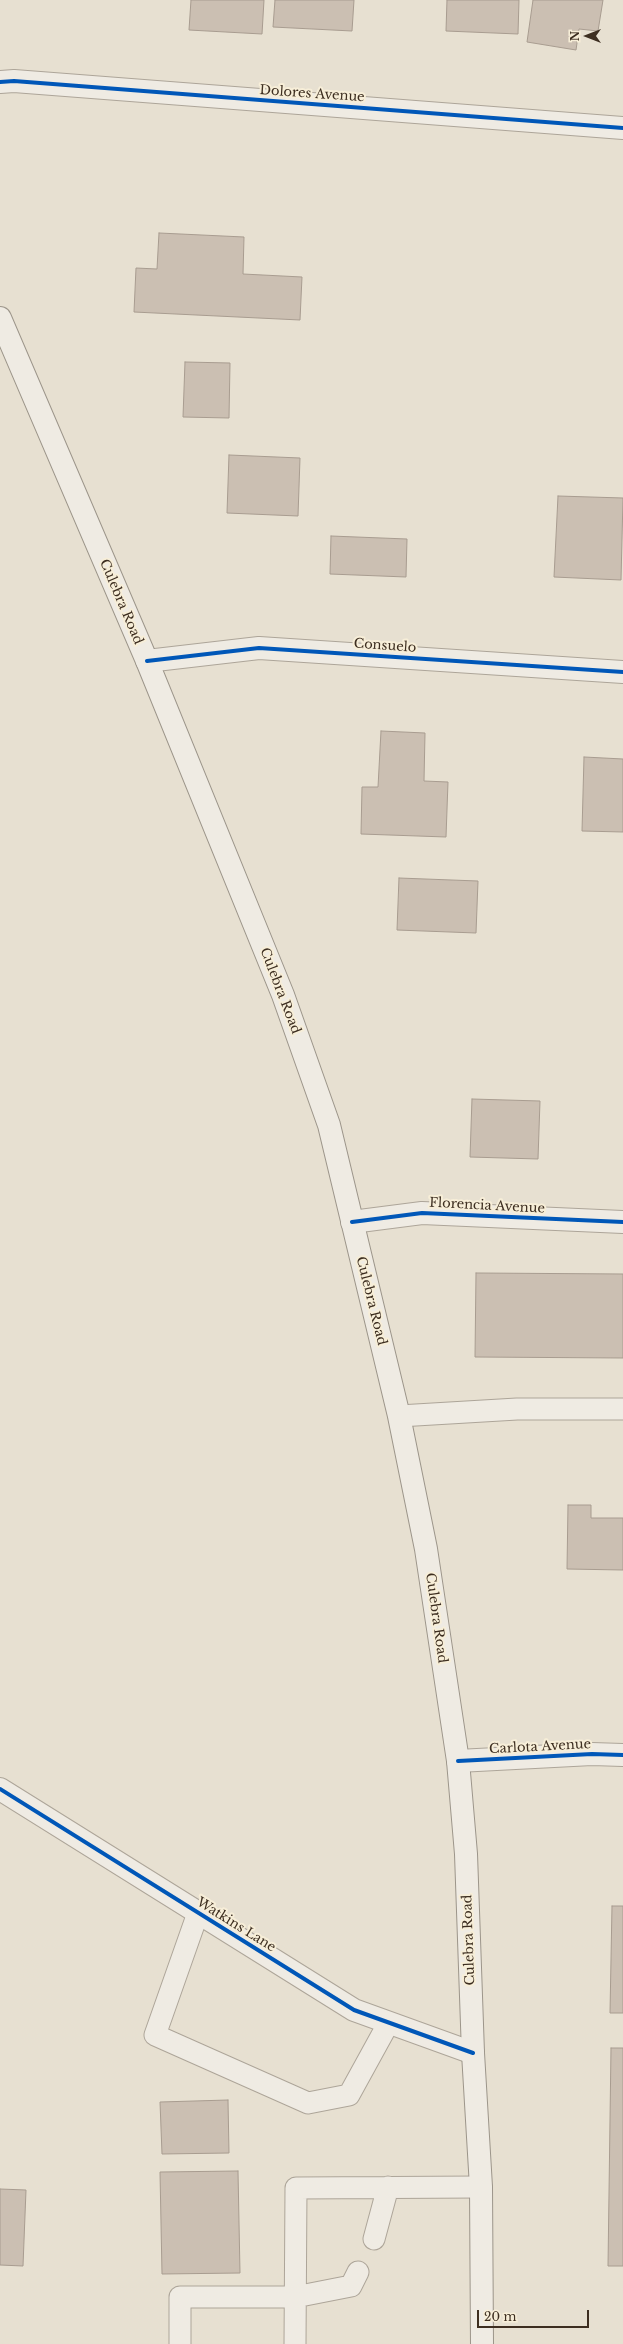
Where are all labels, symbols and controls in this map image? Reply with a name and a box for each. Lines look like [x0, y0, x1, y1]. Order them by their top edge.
north arrow [567, 16, 607, 56]
text: N [568, 31, 582, 41]
street label: Dolores Avenue [259, 83, 365, 105]
street label: Culebra Road [96, 557, 146, 647]
street label: Consuelo [353, 636, 417, 656]
street label: Culebra Road [256, 946, 304, 1036]
street label: Florencia Avenue [429, 1195, 545, 1217]
street label: Culebra Road [352, 1255, 390, 1347]
street label: Culebra Road [422, 1572, 450, 1664]
street label: Carlota Avenue [489, 1737, 591, 1757]
street label: Watkins Lane [194, 1894, 278, 1956]
street label: Culebra Road [460, 1894, 478, 1986]
scale bar [479, 2302, 591, 2328]
text: 20 m [484, 2309, 516, 2324]

